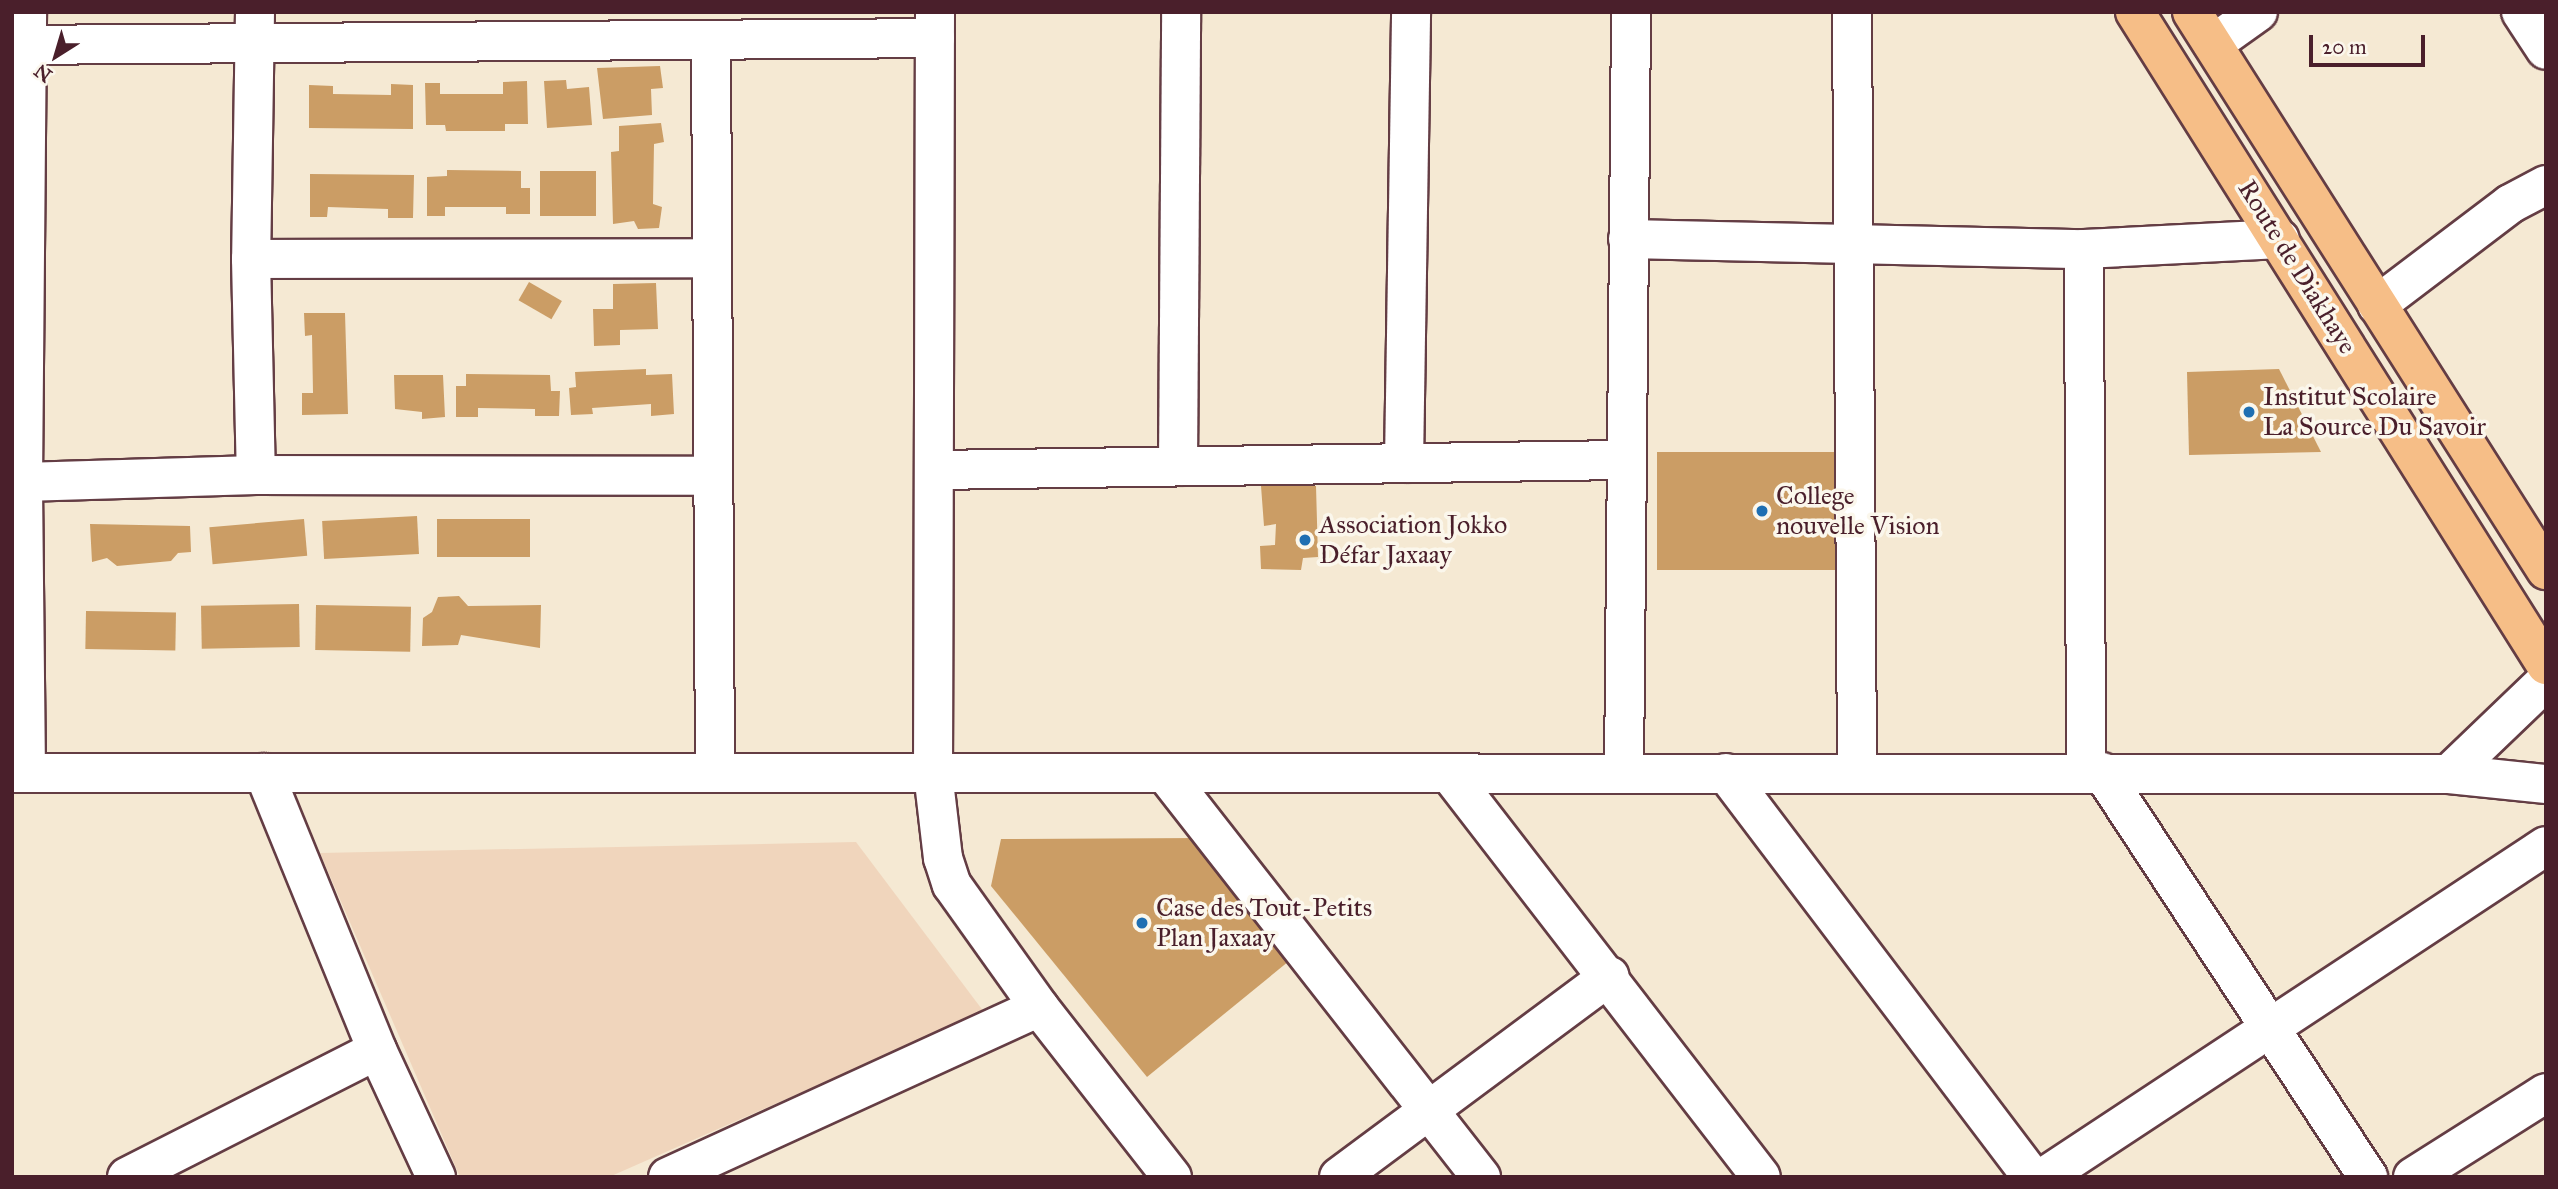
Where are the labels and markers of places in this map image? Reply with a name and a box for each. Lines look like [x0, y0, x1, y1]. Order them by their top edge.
place label: Institut Scolaire La Source Du Savoir [2263, 381, 2486, 442]
marker: Institut Scolaire La Source Du Savoir [2241, 404, 2257, 420]
place label: College nouvelle Vision [1776, 480, 1940, 542]
marker: College nouvelle Vision [1754, 503, 1770, 519]
place label: Association Jokko Défar Jaxaay [1319, 509, 1507, 570]
marker: Association Jokko Défar Jaxaay [1297, 532, 1313, 548]
place label: Case des Tout-Petits Plan Jaxaay [1156, 892, 1372, 954]
marker: Case des Tout-Petits Plan Jaxaay [1134, 915, 1150, 931]

